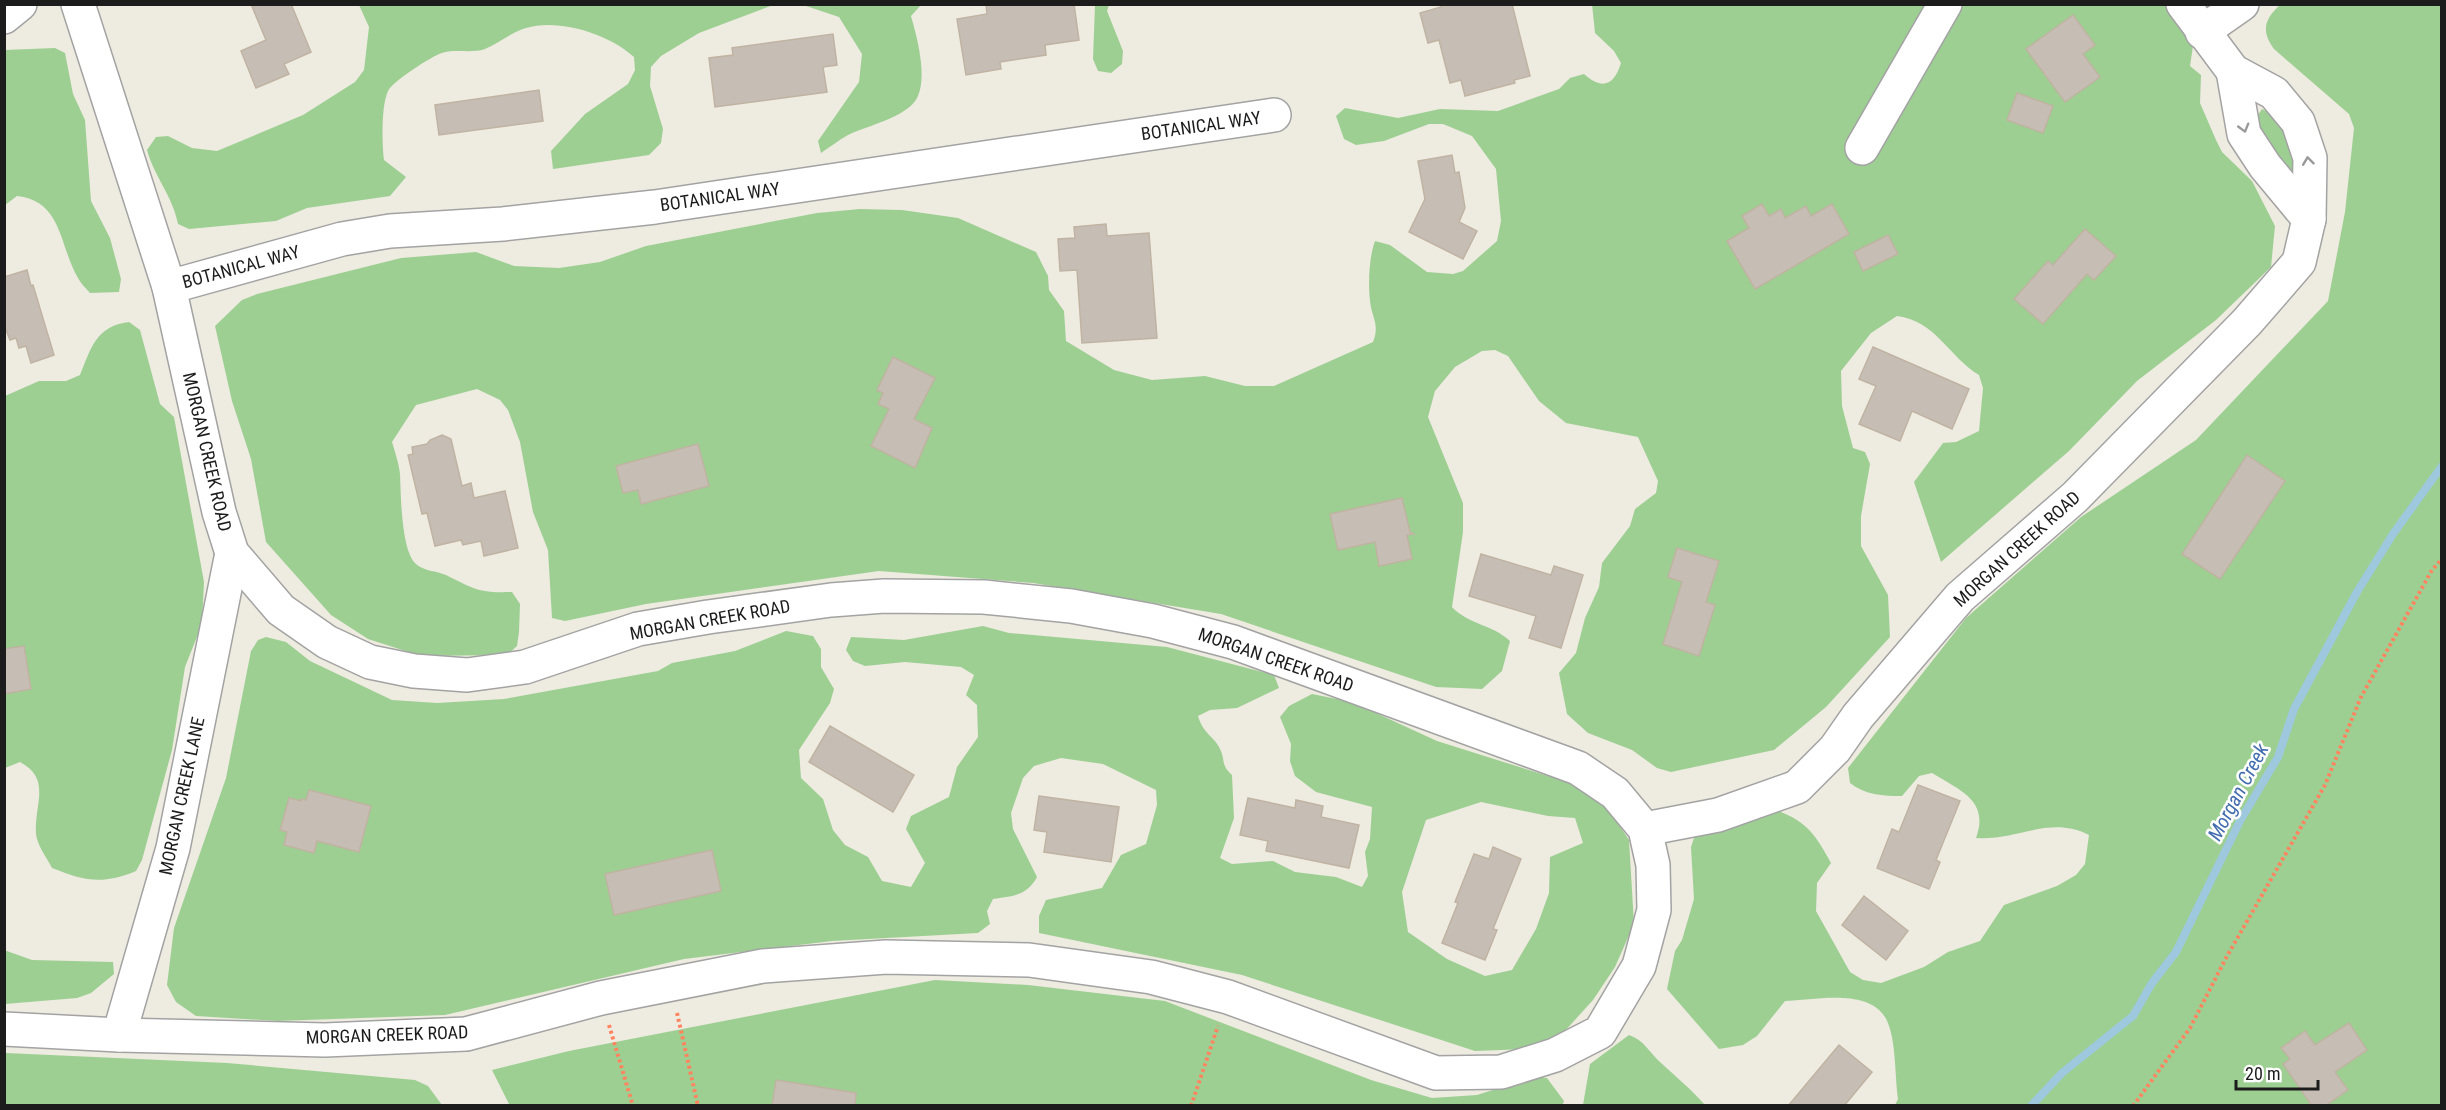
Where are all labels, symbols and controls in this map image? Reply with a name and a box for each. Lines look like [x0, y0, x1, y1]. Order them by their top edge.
street label: BOTANICAL WAY [1140, 107, 1263, 144]
one-way arrow [2237, 122, 2249, 133]
one-way arrow [2302, 156, 2315, 165]
street label: BOTANICAL WAY [659, 178, 782, 215]
street label: BOTANICAL WAY [180, 241, 302, 292]
street label: MORGAN CREEK ROAD [179, 370, 236, 534]
street label: MORGAN CREEK ROAD [1949, 486, 2084, 611]
street label: MORGAN CREEK ROAD [628, 595, 792, 644]
street label: MORGAN CREEK ROAD [1196, 623, 1357, 696]
street label: MORGAN CREEK LANE [154, 715, 209, 877]
water label: Morgan Creek [2202, 738, 2274, 845]
street label: MORGAN CREEK ROAD [305, 1021, 469, 1048]
scale bar [2236, 1053, 2318, 1091]
text: 20 m [2245, 1063, 2280, 1084]

